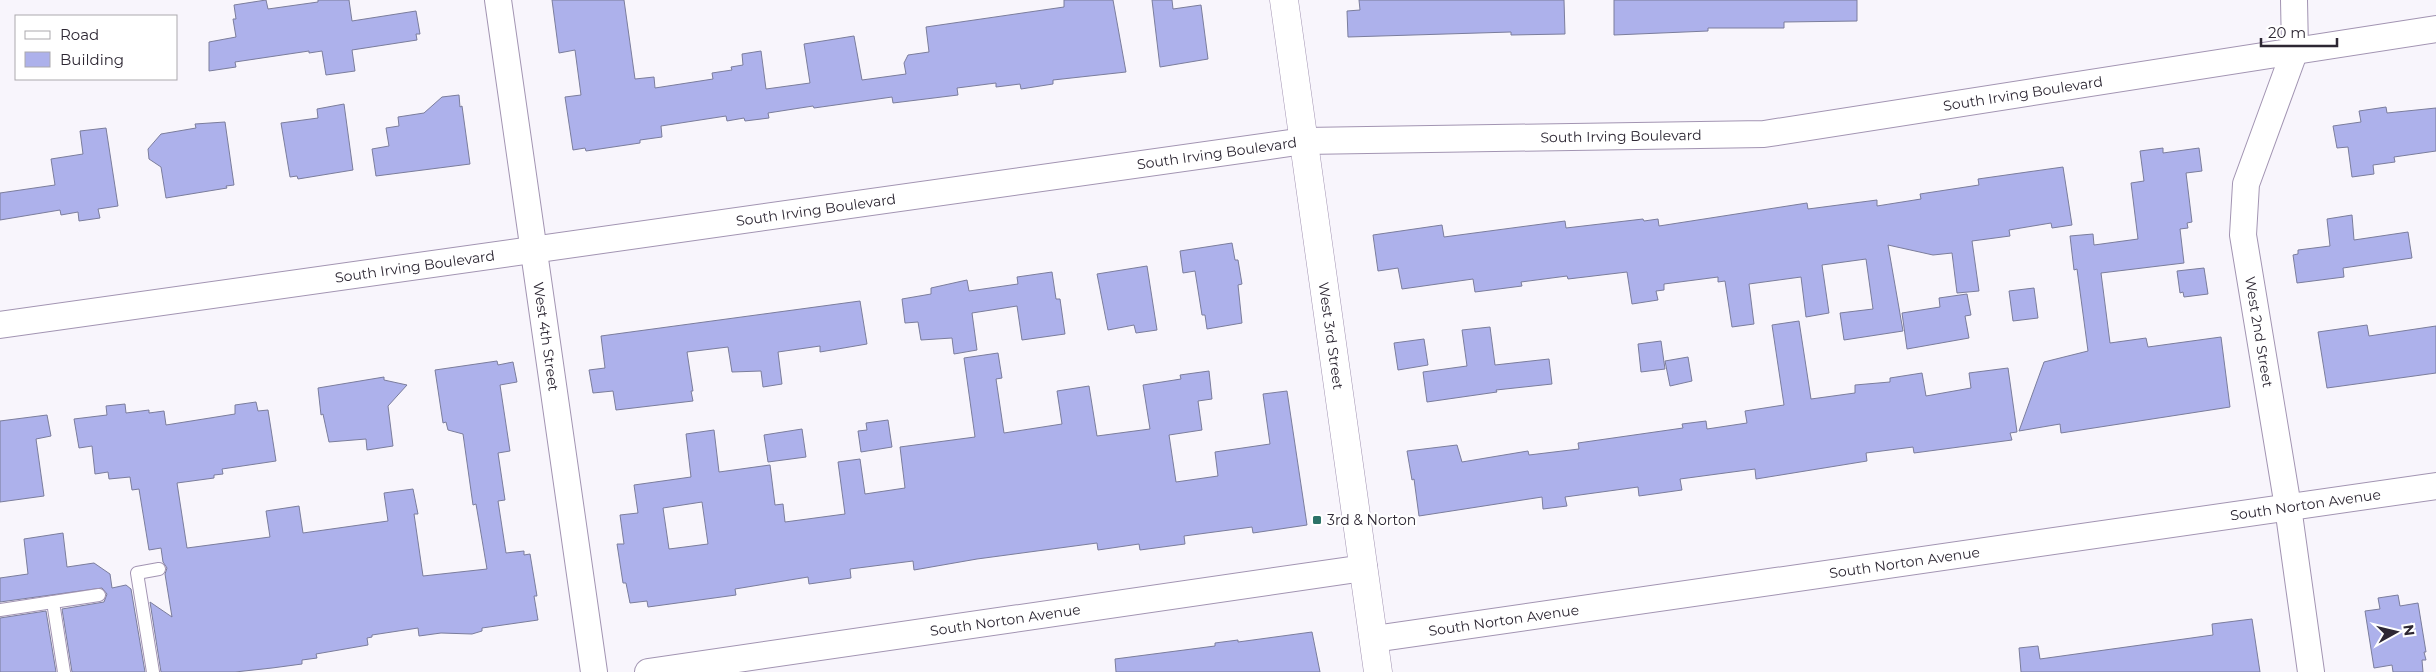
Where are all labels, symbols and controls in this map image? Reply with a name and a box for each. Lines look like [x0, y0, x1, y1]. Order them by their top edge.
legend [15, 15, 178, 80]
scale bar [2261, 15, 2337, 47]
text: 20 m [2268, 23, 2306, 42]
text: Road [60, 25, 99, 44]
text: Building [60, 50, 124, 69]
street label: South Irving Boulevard [1942, 72, 2104, 115]
street label: South Irving Boulevard [1540, 126, 1702, 146]
street label: South Irving Boulevard [1136, 133, 1298, 173]
street label: South Irving Boulevard [735, 190, 897, 230]
street label: South Irving Boulevard [334, 246, 496, 287]
street label: West 2nd Street [2241, 275, 2277, 389]
street label: West 4th Street [529, 281, 563, 393]
street label: West 3rd Street [1315, 281, 1347, 391]
street label: South Norton Avenue [2229, 485, 2382, 525]
place label: 3rd & Norton [1327, 511, 1416, 529]
marker: 3rd & Norton [1311, 514, 1323, 526]
street label: South Norton Avenue [1828, 543, 1981, 582]
street label: South Norton Avenue [929, 600, 1082, 640]
street label: South Norton Avenue [1427, 601, 1580, 640]
north arrow [2371, 607, 2421, 657]
text: N [2399, 623, 2419, 637]

